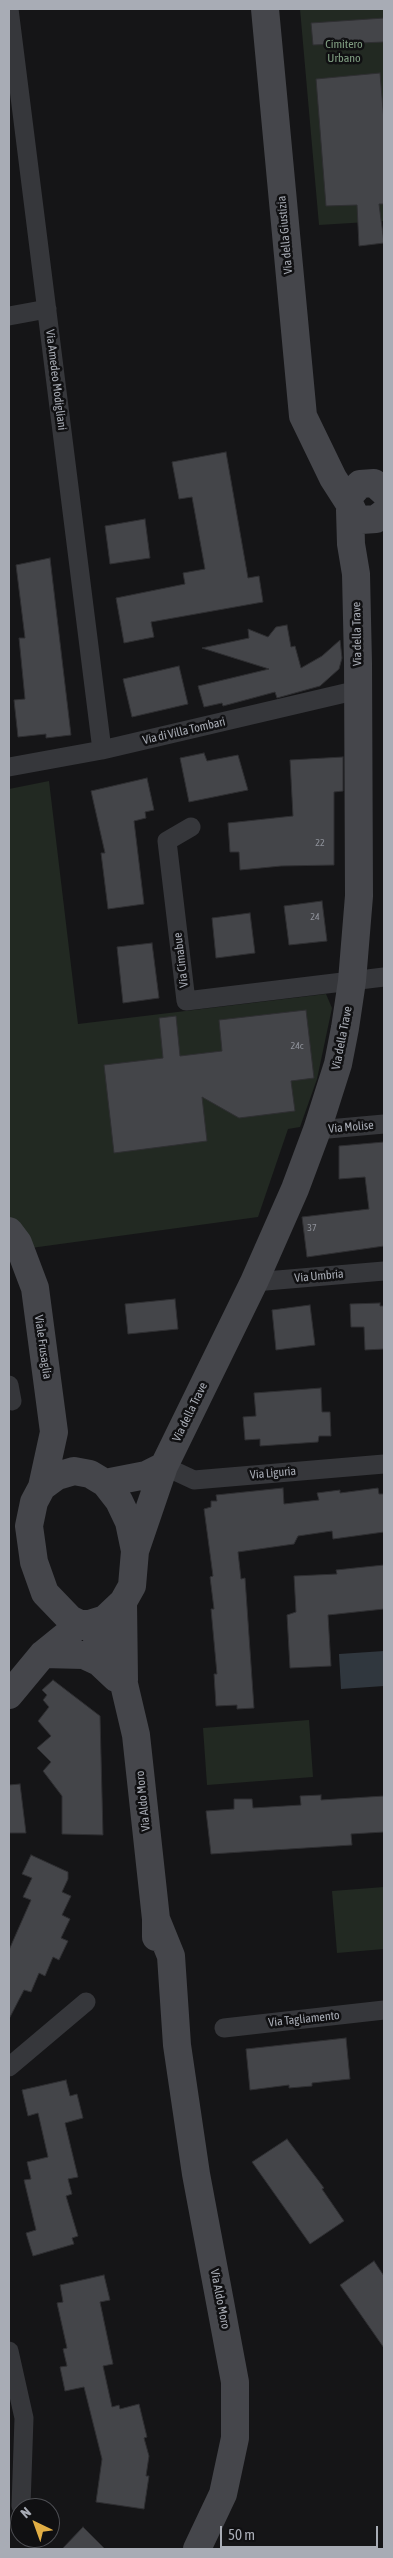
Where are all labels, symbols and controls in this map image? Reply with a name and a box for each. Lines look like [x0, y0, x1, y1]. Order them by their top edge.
park label: Cimitero Urbano [325, 37, 363, 65]
street label: Via della Giustizia [274, 195, 296, 275]
street label: Via Amedeo Modigliani [43, 329, 69, 431]
street label: Via della Trave [349, 602, 365, 666]
street label: Via di Villa Tombari [141, 714, 227, 748]
house number: 22 [315, 837, 325, 849]
house number: 24 [310, 911, 320, 923]
street label: Via Cimabue [170, 932, 192, 988]
street label: Via della Trave [329, 1005, 355, 1071]
house number: 24c [290, 1040, 304, 1052]
street label: Via Molise [328, 1118, 374, 1136]
house number: 37 [307, 1222, 317, 1234]
street label: Via Umbria [294, 1267, 344, 1285]
street label: Viale Frusaglia [31, 1314, 55, 1380]
street label: Via della Trave [169, 1380, 211, 1444]
street label: Via Liguria [249, 1464, 297, 1482]
street label: Via Aldo Moro [133, 1770, 153, 1832]
street label: Via Tagliamento [268, 2008, 340, 2030]
street label: Via Aldo Moro [207, 2268, 233, 2330]
north arrow [10, 2498, 60, 2548]
text: N [17, 2504, 34, 2521]
scale bar [223, 2516, 380, 2548]
text: 50 m [228, 2526, 255, 2543]

